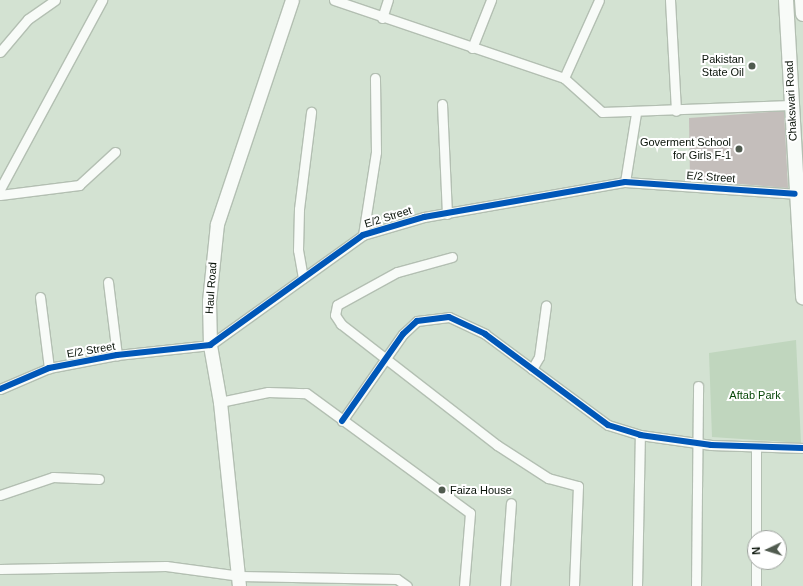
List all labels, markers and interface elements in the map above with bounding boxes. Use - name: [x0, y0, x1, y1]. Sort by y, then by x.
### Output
- place label: Pakistan State Oil: [702, 53, 744, 79]
- street label: Chakswari Road: [782, 60, 800, 142]
- marker: Pakistan State Oil: [747, 61, 757, 71]
- place label: Goverment School for Girls F-1: [640, 136, 731, 162]
- marker: Goverment School for Girls F-1: [734, 144, 744, 154]
- street label: E/2 Street: [686, 169, 736, 185]
- street label: E/2 Street: [363, 204, 413, 230]
- street label: Haul Road: [203, 262, 219, 314]
- street label: E/2 Street: [66, 339, 116, 361]
- park label: Aftab Park: [729, 388, 781, 402]
- place label: Faiza House: [450, 483, 512, 497]
- marker: Faiza House: [437, 485, 447, 495]
- north arrow: [747, 530, 787, 570]
- text: N: [750, 546, 762, 555]

